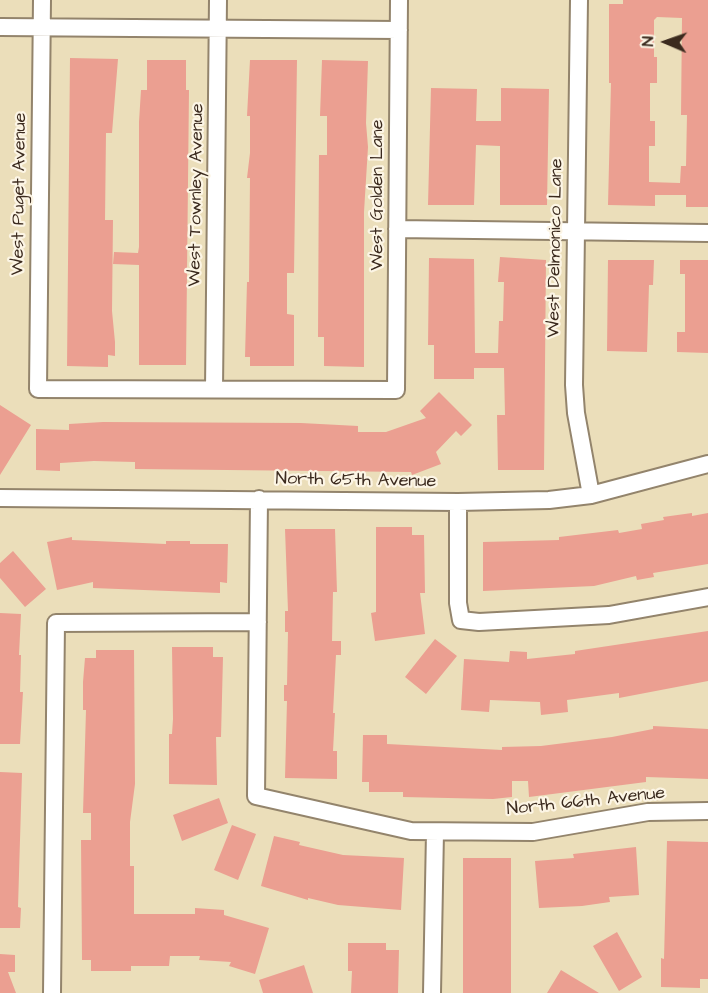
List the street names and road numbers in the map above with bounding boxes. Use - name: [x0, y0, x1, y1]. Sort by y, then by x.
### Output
- street label: West Townley Avenue: [185, 103, 209, 287]
- street label: West Puget Avenue: [8, 112, 32, 276]
- street label: West Golden Lane: [367, 119, 389, 271]
- street label: West Delmonico Lane: [544, 158, 568, 338]
- street label: North 65th Avenue: [276, 469, 436, 493]
- street label: North 66th Avenue: [506, 783, 666, 821]

